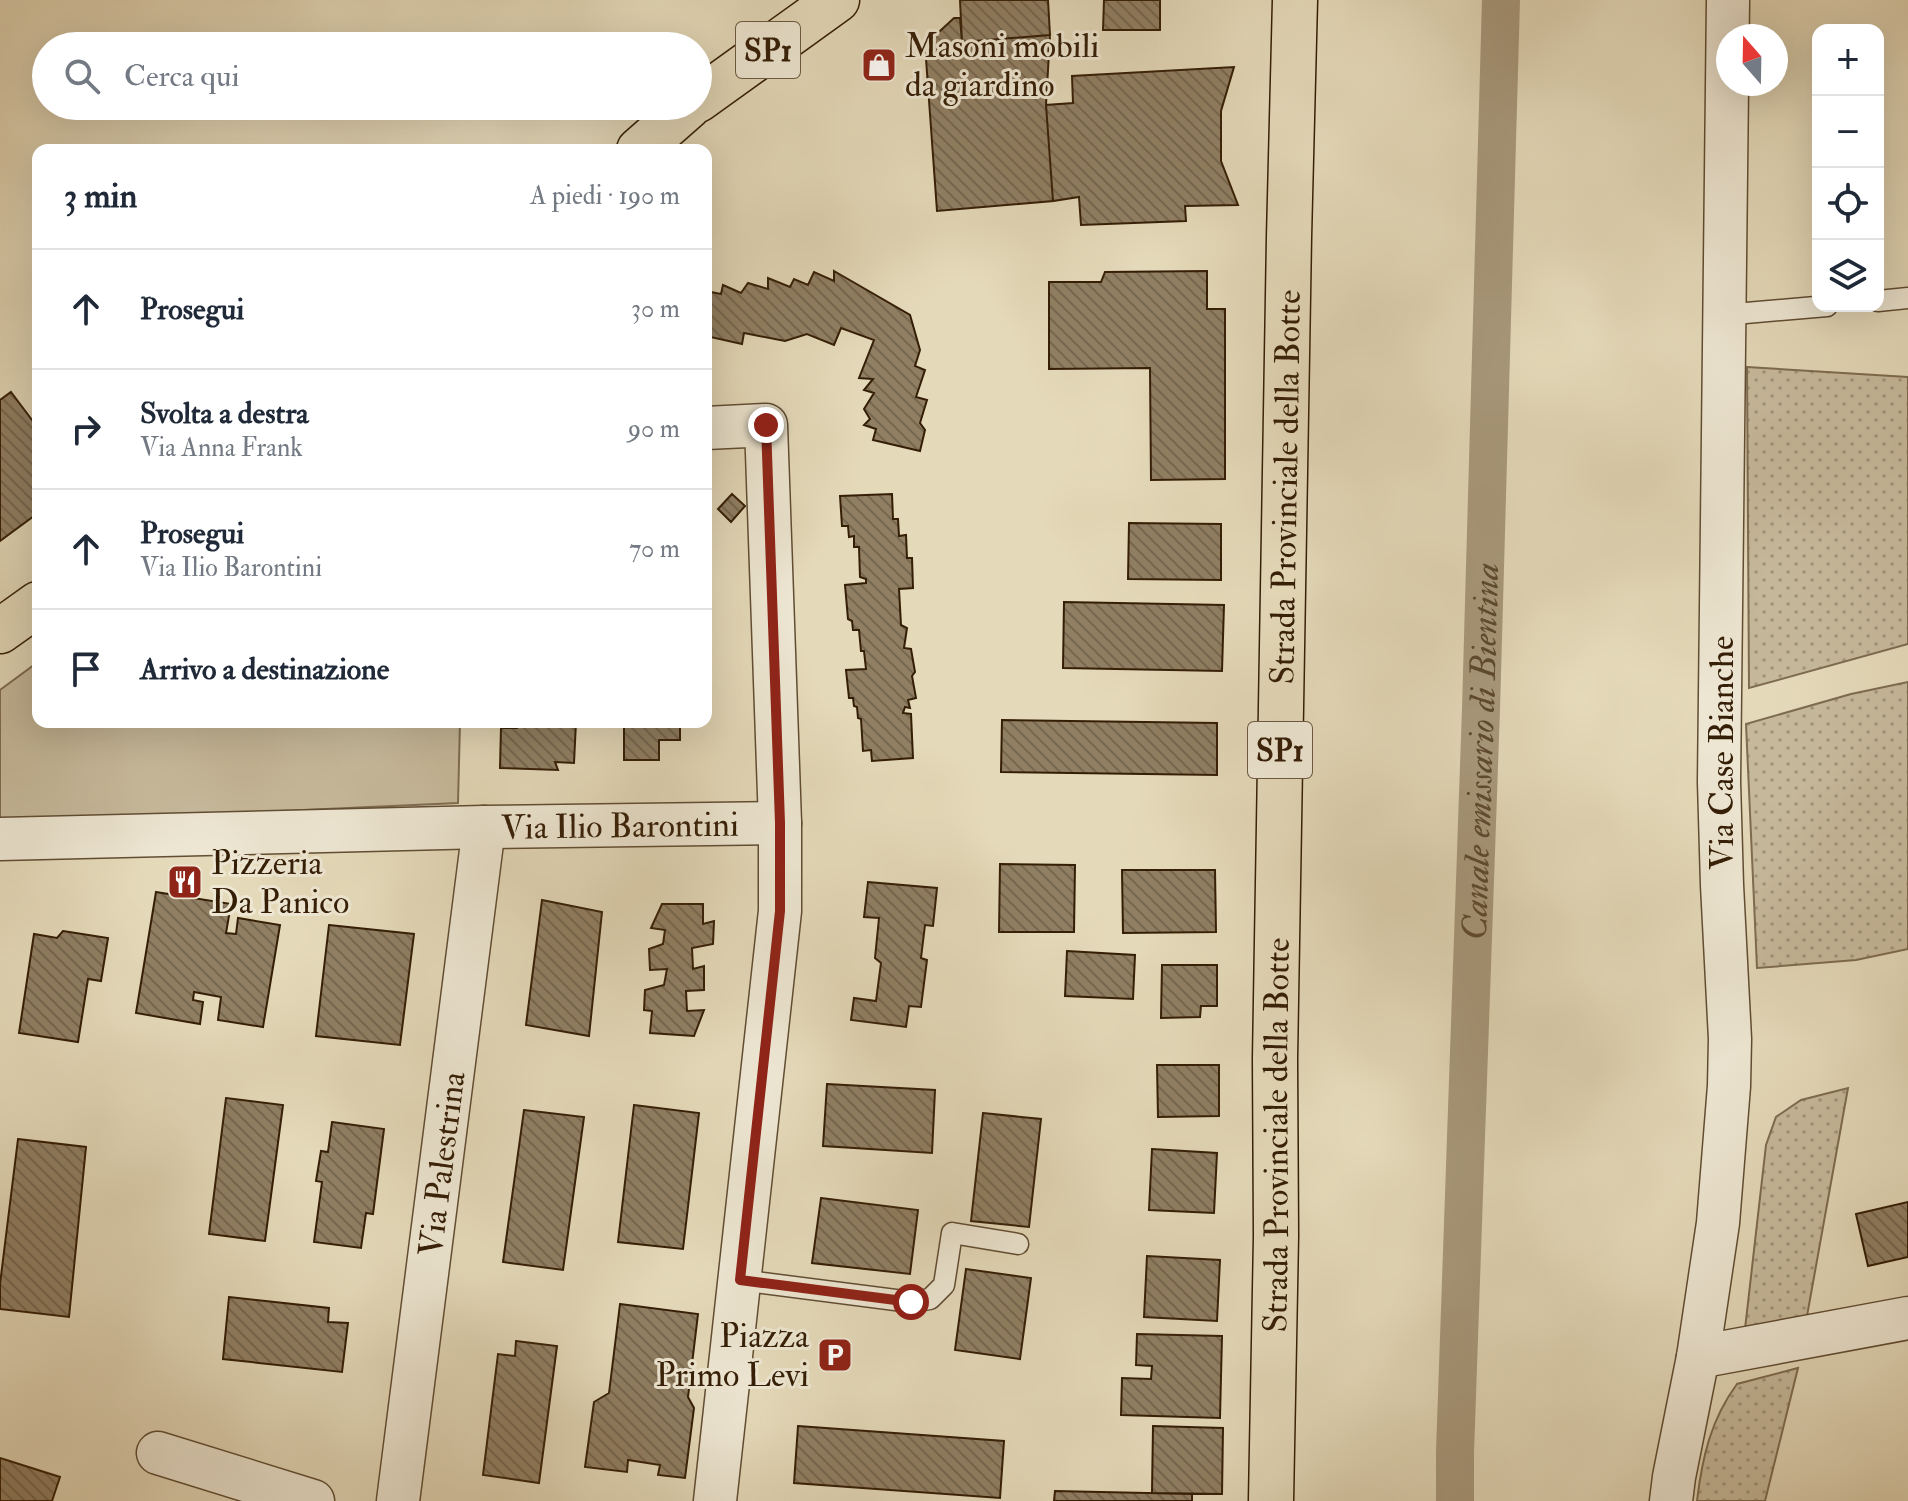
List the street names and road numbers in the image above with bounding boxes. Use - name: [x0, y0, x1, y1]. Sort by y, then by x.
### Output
- road number: SP1: [736, 22, 800, 78]
- street label: Strada Provinciale della Botte: [1261, 289, 1311, 685]
- street label: Via Case Bianche: [1701, 636, 1744, 870]
- road number: SP1: [1248, 722, 1312, 778]
- street label: Via Ilio Barontini: [500, 804, 739, 850]
- street label: Strada Provinciale della Botte: [1254, 937, 1300, 1333]
- street label: Via Palestrina: [409, 1068, 476, 1259]

